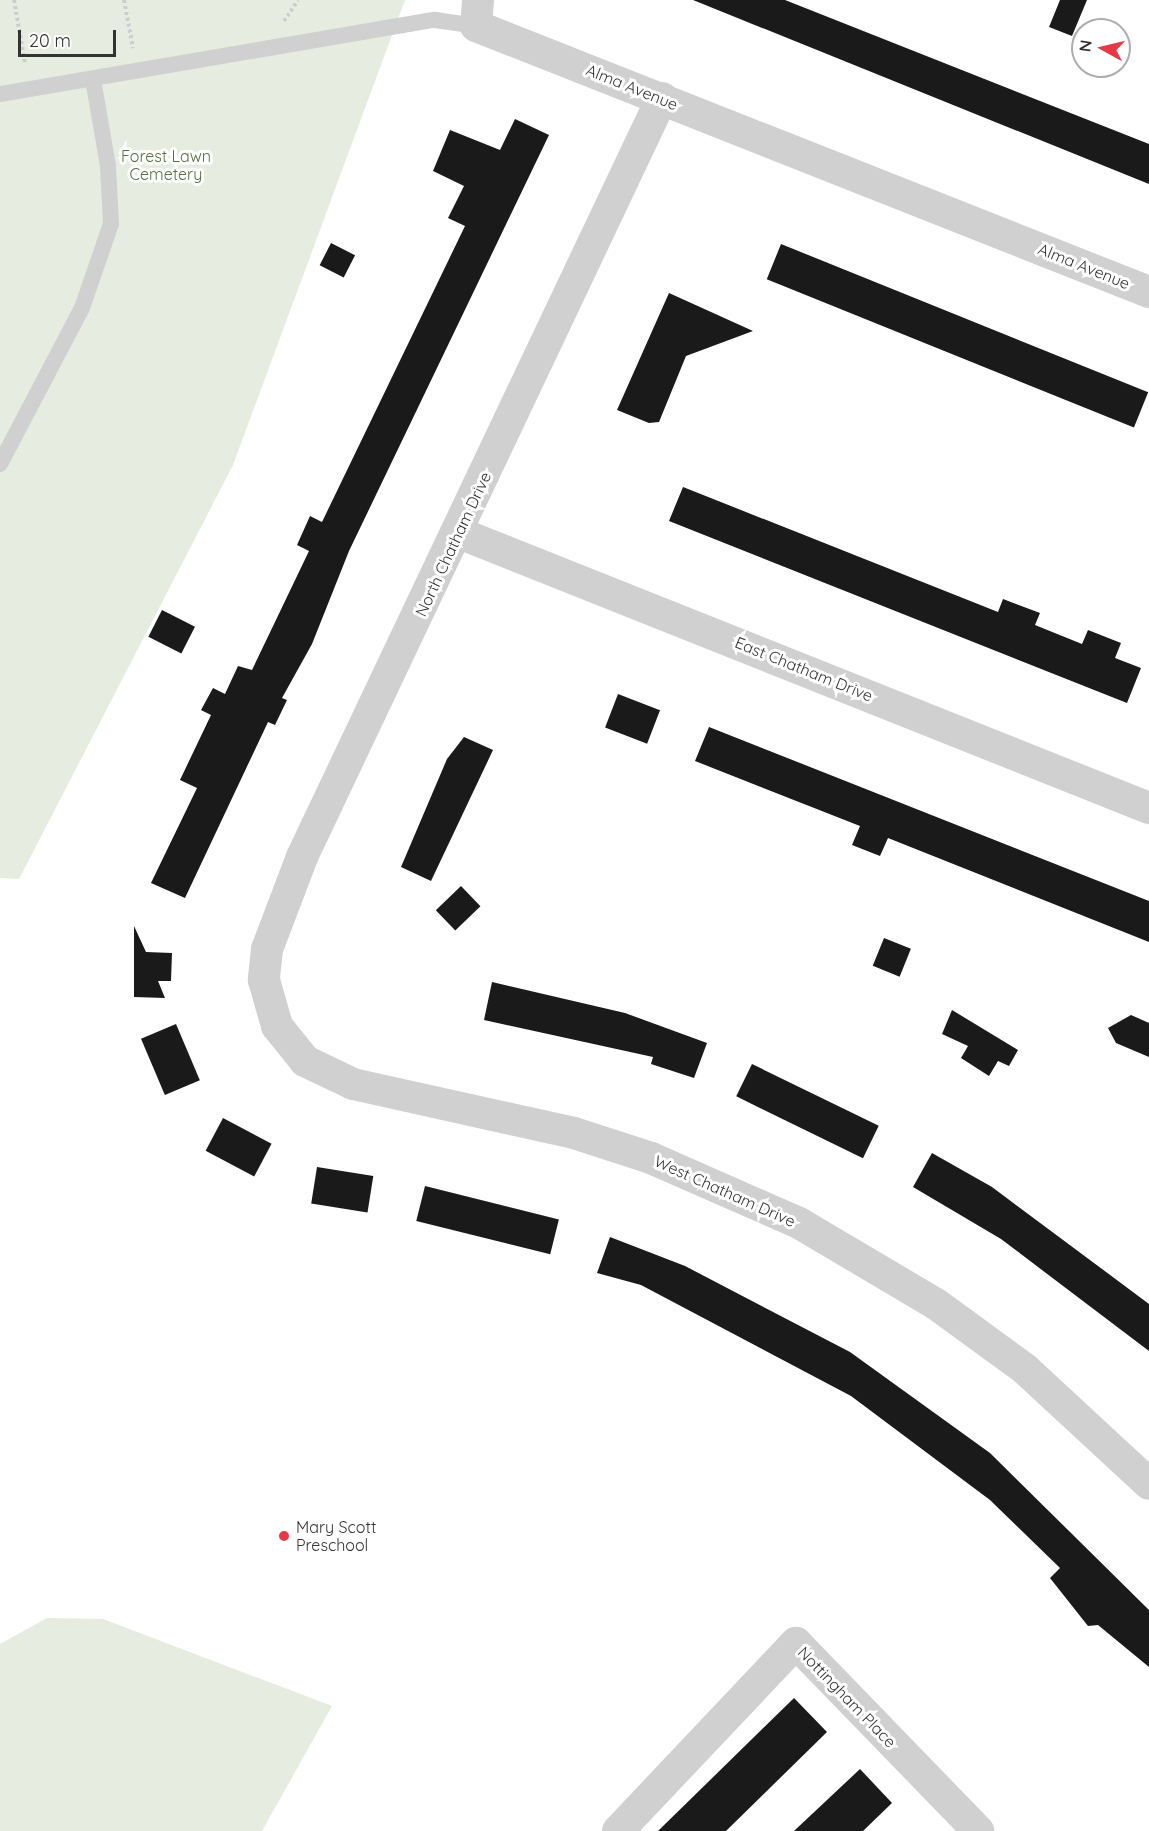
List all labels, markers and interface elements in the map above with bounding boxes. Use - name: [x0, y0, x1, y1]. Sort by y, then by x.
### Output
- scale bar: [21, 18, 118, 56]
- north arrow: [1071, 18, 1131, 78]
- text: 20 m: [29, 29, 71, 52]
- text: N: [1074, 39, 1096, 53]
- street label: Alma Avenue: [583, 60, 681, 114]
- park label: Forest Lawn Cemetery: [121, 146, 211, 184]
- street label: Alma Avenue: [1035, 239, 1133, 293]
- street label: North Chatham Drive: [411, 469, 495, 619]
- street label: East Chatham Drive: [732, 633, 876, 705]
- street label: West Chatham Drive: [651, 1151, 799, 1231]
- place label: Mary Scott Preschool: [296, 1517, 376, 1555]
- marker: Mary Scott Preschool: [277, 1529, 291, 1543]
- street label: Nottingham Place: [794, 1643, 900, 1751]

